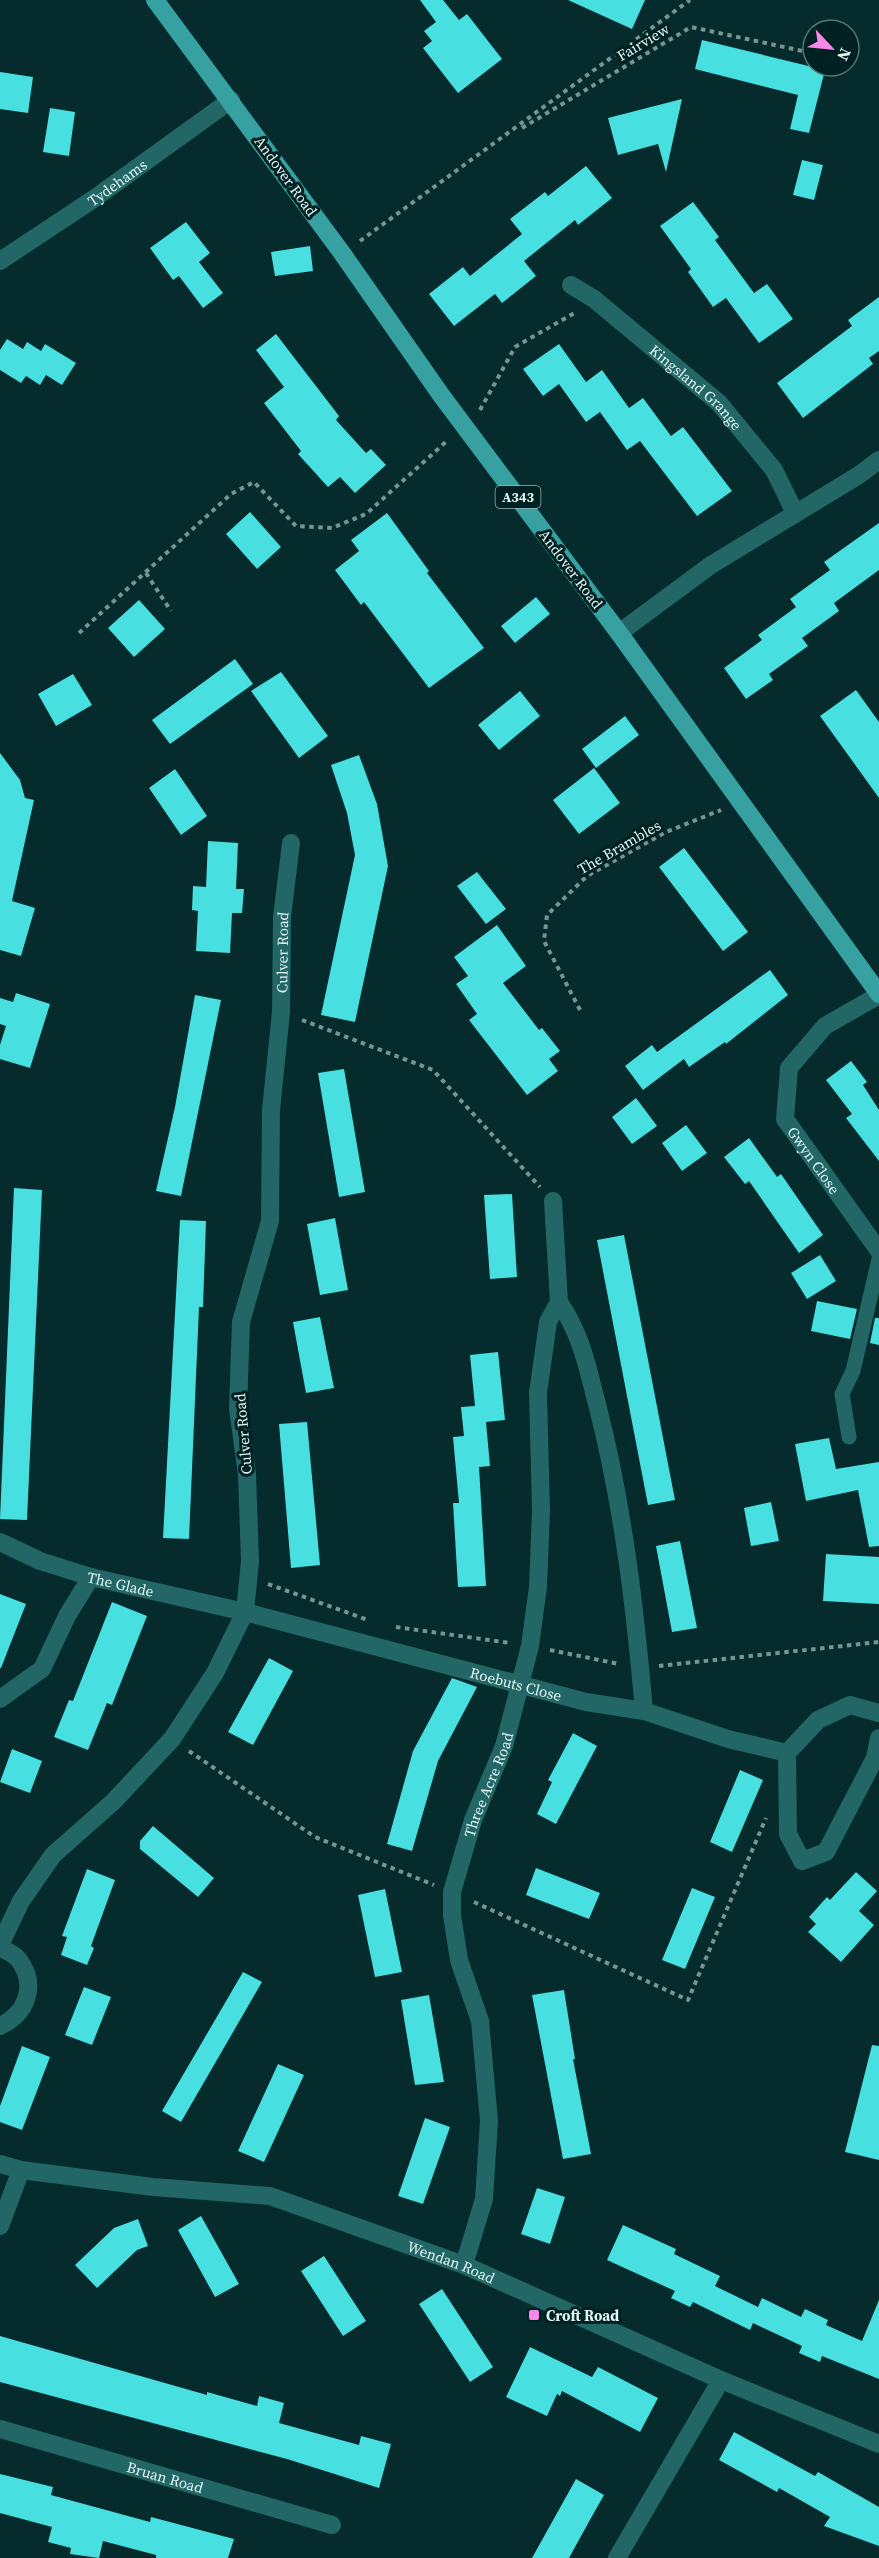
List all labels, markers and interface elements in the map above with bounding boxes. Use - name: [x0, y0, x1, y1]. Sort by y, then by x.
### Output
- street label: Fairview: [613, 18, 674, 66]
- north arrow: [801, 18, 861, 78]
- text: N: [832, 45, 857, 65]
- street label: Andover Road: [250, 132, 323, 221]
- street label: Tydehams: [83, 154, 151, 211]
- street label: Kingsland Grange: [645, 339, 748, 435]
- road number: A343: [496, 486, 540, 508]
- street label: Andover Road: [534, 525, 608, 613]
- street label: The Brambles: [573, 815, 665, 879]
- street label: Culver Road: [271, 910, 293, 993]
- street label: Gwyn Close: [783, 1122, 846, 1198]
- street label: Culver Road: [229, 1392, 257, 1475]
- street label: The Glade: [85, 1566, 156, 1602]
- street label: Roebuts Close: [468, 1661, 564, 1706]
- street label: Three Acre Road: [458, 1729, 518, 1840]
- street label: Wendan Road: [404, 2235, 499, 2288]
- place label: Croft Road: [546, 2305, 619, 2326]
- marker: Croft Road: [527, 2308, 541, 2322]
- street label: Bruan Road: [124, 2456, 206, 2498]

